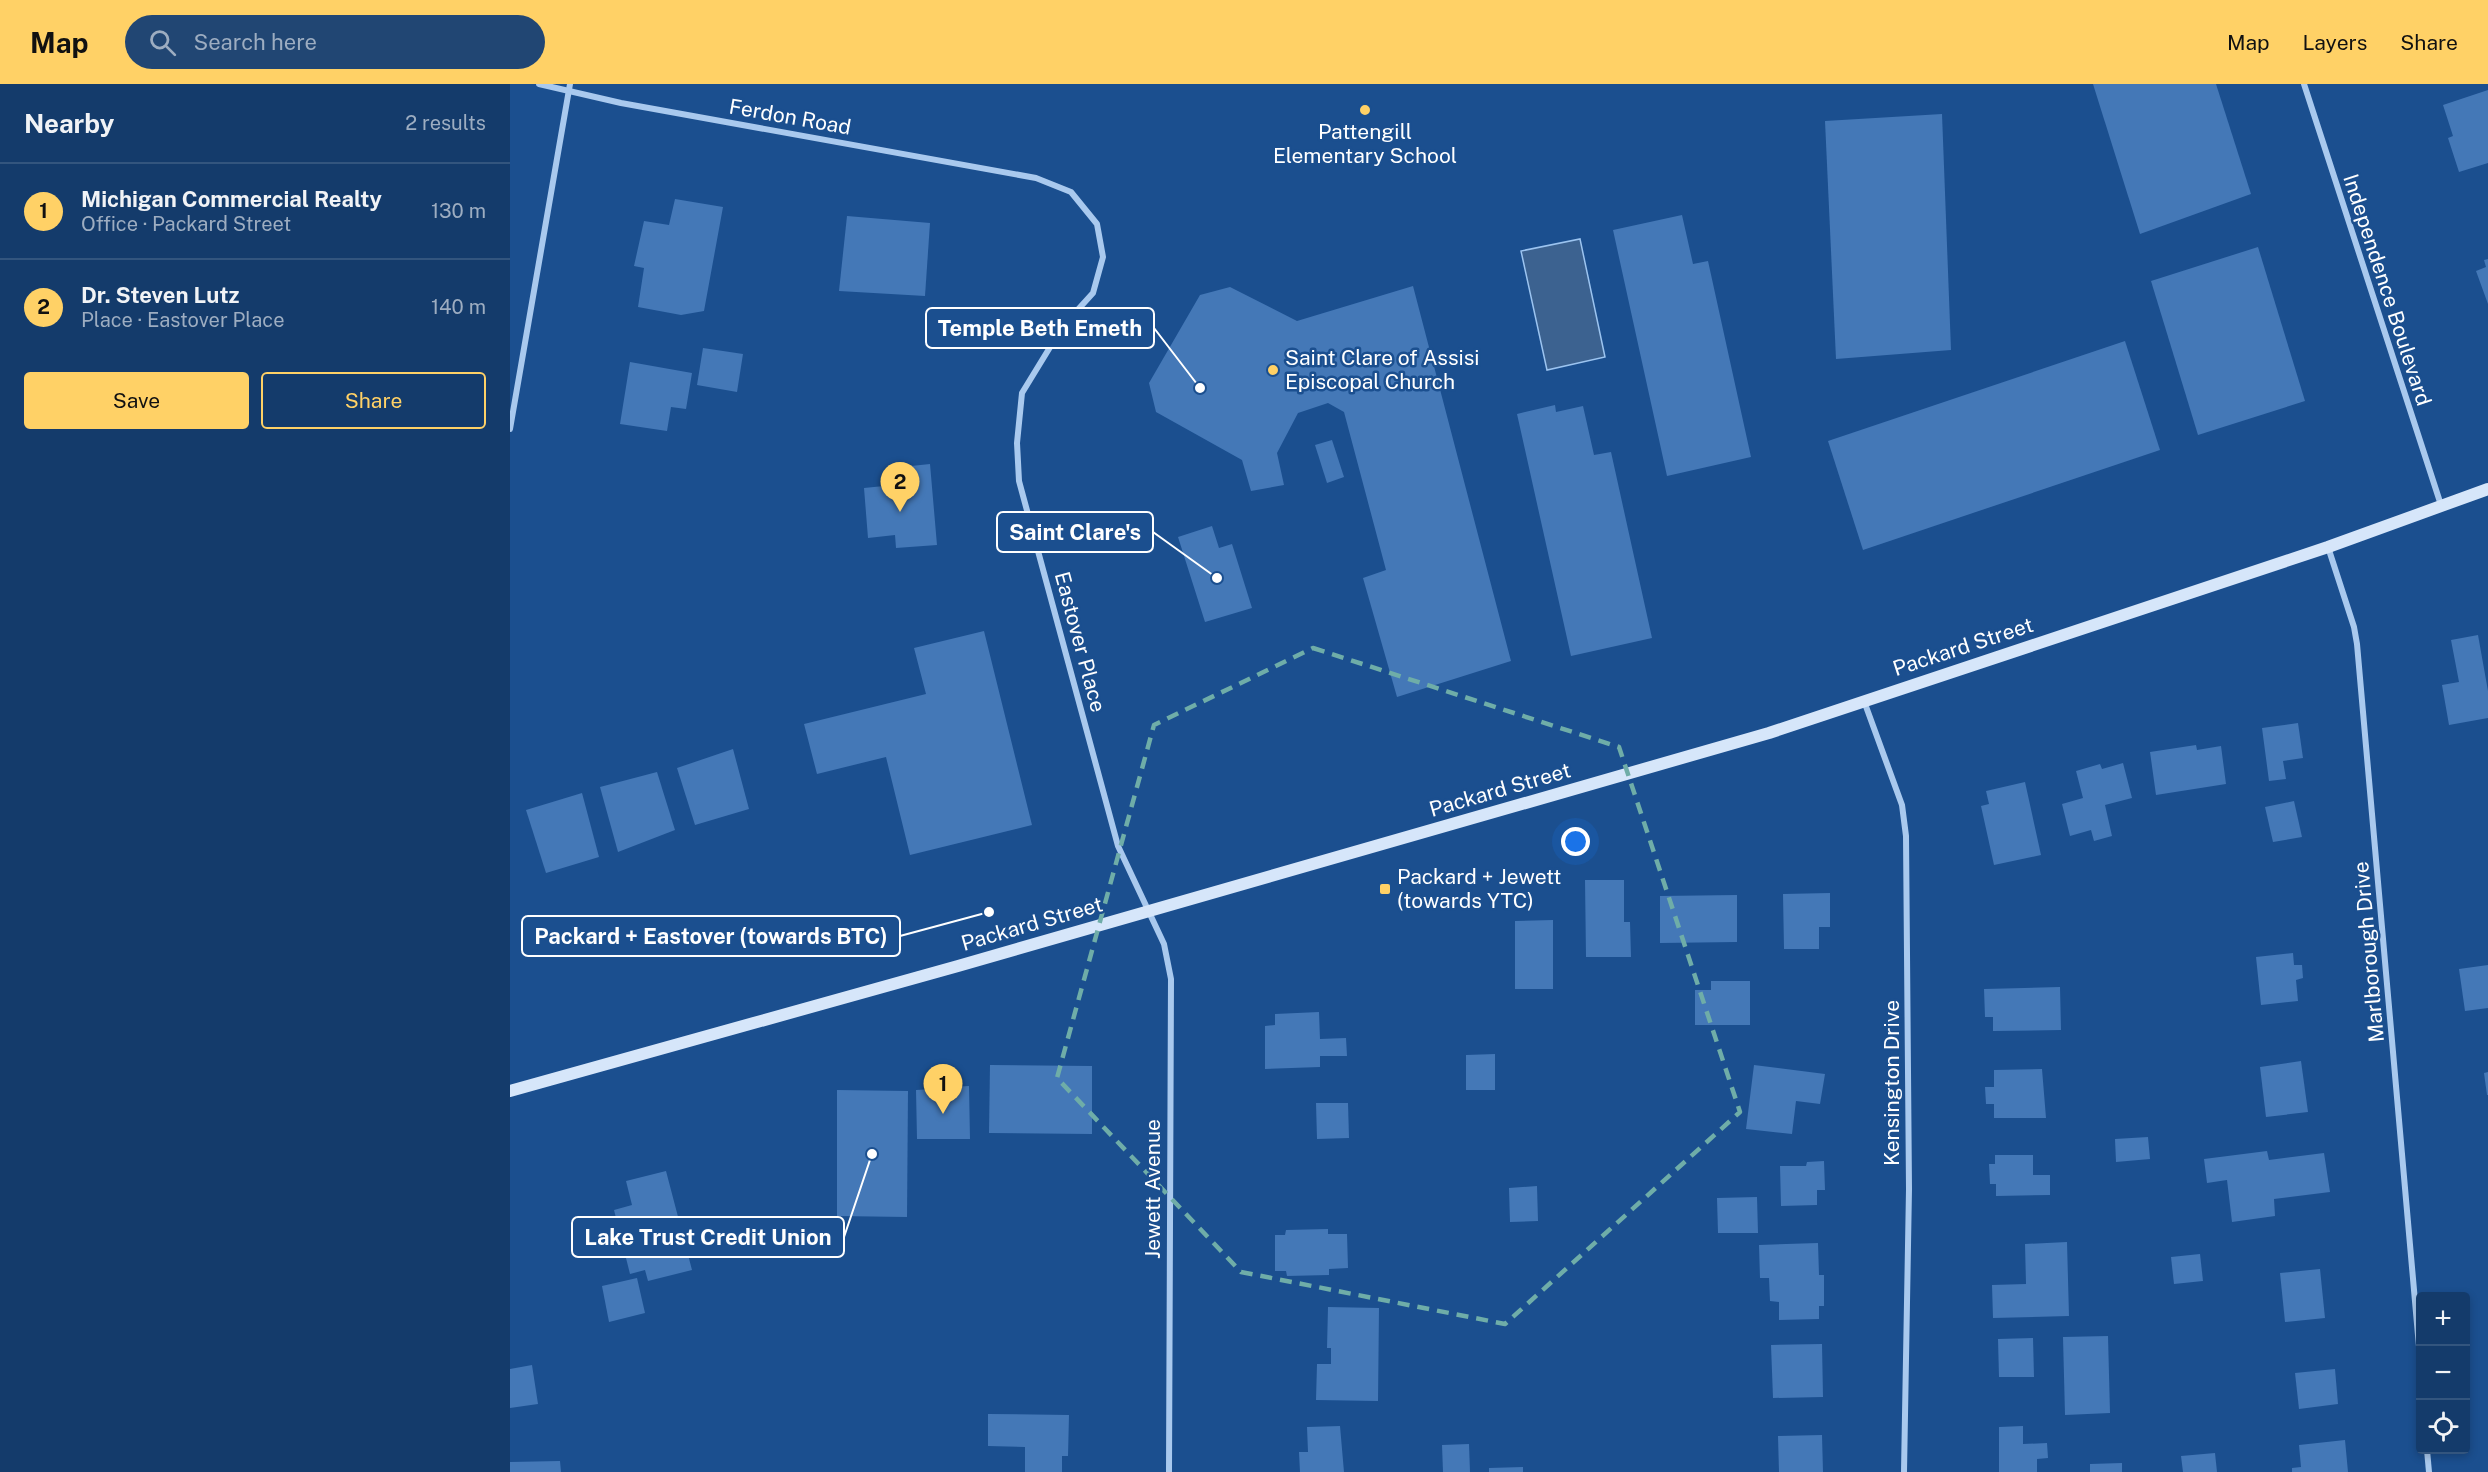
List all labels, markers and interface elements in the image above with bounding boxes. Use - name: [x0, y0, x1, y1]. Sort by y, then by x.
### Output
- search box: [125, 15, 545, 69]
- text: Map: [30, 26, 89, 59]
- icon: search: [146, 26, 179, 59]
- text: Search here: [194, 29, 317, 55]
- text: Map: [2227, 30, 2270, 55]
- text: Layers: [2303, 30, 2367, 55]
- text: Share: [2400, 30, 2458, 55]
- street label: Ferdon Road: [727, 93, 853, 140]
- marker: Pattengill Elementary School: [1358, 103, 1372, 117]
- text: Nearby: [24, 108, 114, 139]
- text: 2 results: [405, 111, 486, 135]
- place label: Pattengill Elementary School: [1273, 119, 1457, 168]
- street label: Independence Boulevard: [2338, 171, 2437, 409]
- text: Michigan Commercial Realty: [81, 186, 382, 212]
- text: 1: [39, 199, 48, 223]
- text: 130 m: [431, 199, 486, 223]
- text: Office · Packard Street: [81, 212, 291, 236]
- text: Dr. Steven Lutz: [81, 282, 239, 308]
- text: 2: [37, 295, 50, 319]
- text: 140 m: [431, 295, 486, 319]
- text: Place · Eastover Place: [81, 308, 284, 332]
- callout: Temple Beth Emeth: [926, 308, 1154, 348]
- text: Temple Beth Emeth: [938, 315, 1142, 341]
- place label: Saint Clare of Assisi Episcopal Church: [1285, 345, 1480, 394]
- marker: Saint Clare of Assisi Episcopal Church: [1266, 363, 1280, 377]
- button: Save: [24, 372, 249, 429]
- button: Share: [261, 372, 486, 429]
- pin: 2: [880, 462, 920, 512]
- callout: Saint Clare's: [997, 512, 1153, 552]
- text: Saint Clare's: [1009, 519, 1141, 545]
- street label: Eastover Place: [1050, 569, 1111, 715]
- street label: Packard Street: [1889, 612, 2036, 681]
- street label: Packard Street: [1426, 757, 1574, 822]
- your location: [1561, 827, 1590, 856]
- street label: Marlborough Drive: [2348, 861, 2389, 1044]
- place label: Packard + Jewett (towards YTC): [1397, 864, 1561, 913]
- marker: Packard + Jewett (towards YTC): [1378, 882, 1392, 896]
- street label: Packard Street: [958, 891, 1106, 956]
- callout: Packard + Eastover (towards BTC): [522, 916, 900, 956]
- text: Packard + Eastover (towards BTC): [534, 923, 888, 949]
- street label: Kensington Drive: [1879, 1000, 1904, 1166]
- pin: 1: [924, 1064, 962, 1114]
- street label: Jewett Avenue: [1140, 1119, 1165, 1259]
- callout: Lake Trust Credit Union: [572, 1217, 844, 1257]
- text: Lake Trust Credit Union: [584, 1224, 832, 1250]
- map controls: [2416, 1292, 2470, 1454]
- button: +: [2416, 1292, 2470, 1346]
- button: −: [2416, 1346, 2470, 1400]
- button: locate: [2416, 1400, 2470, 1454]

